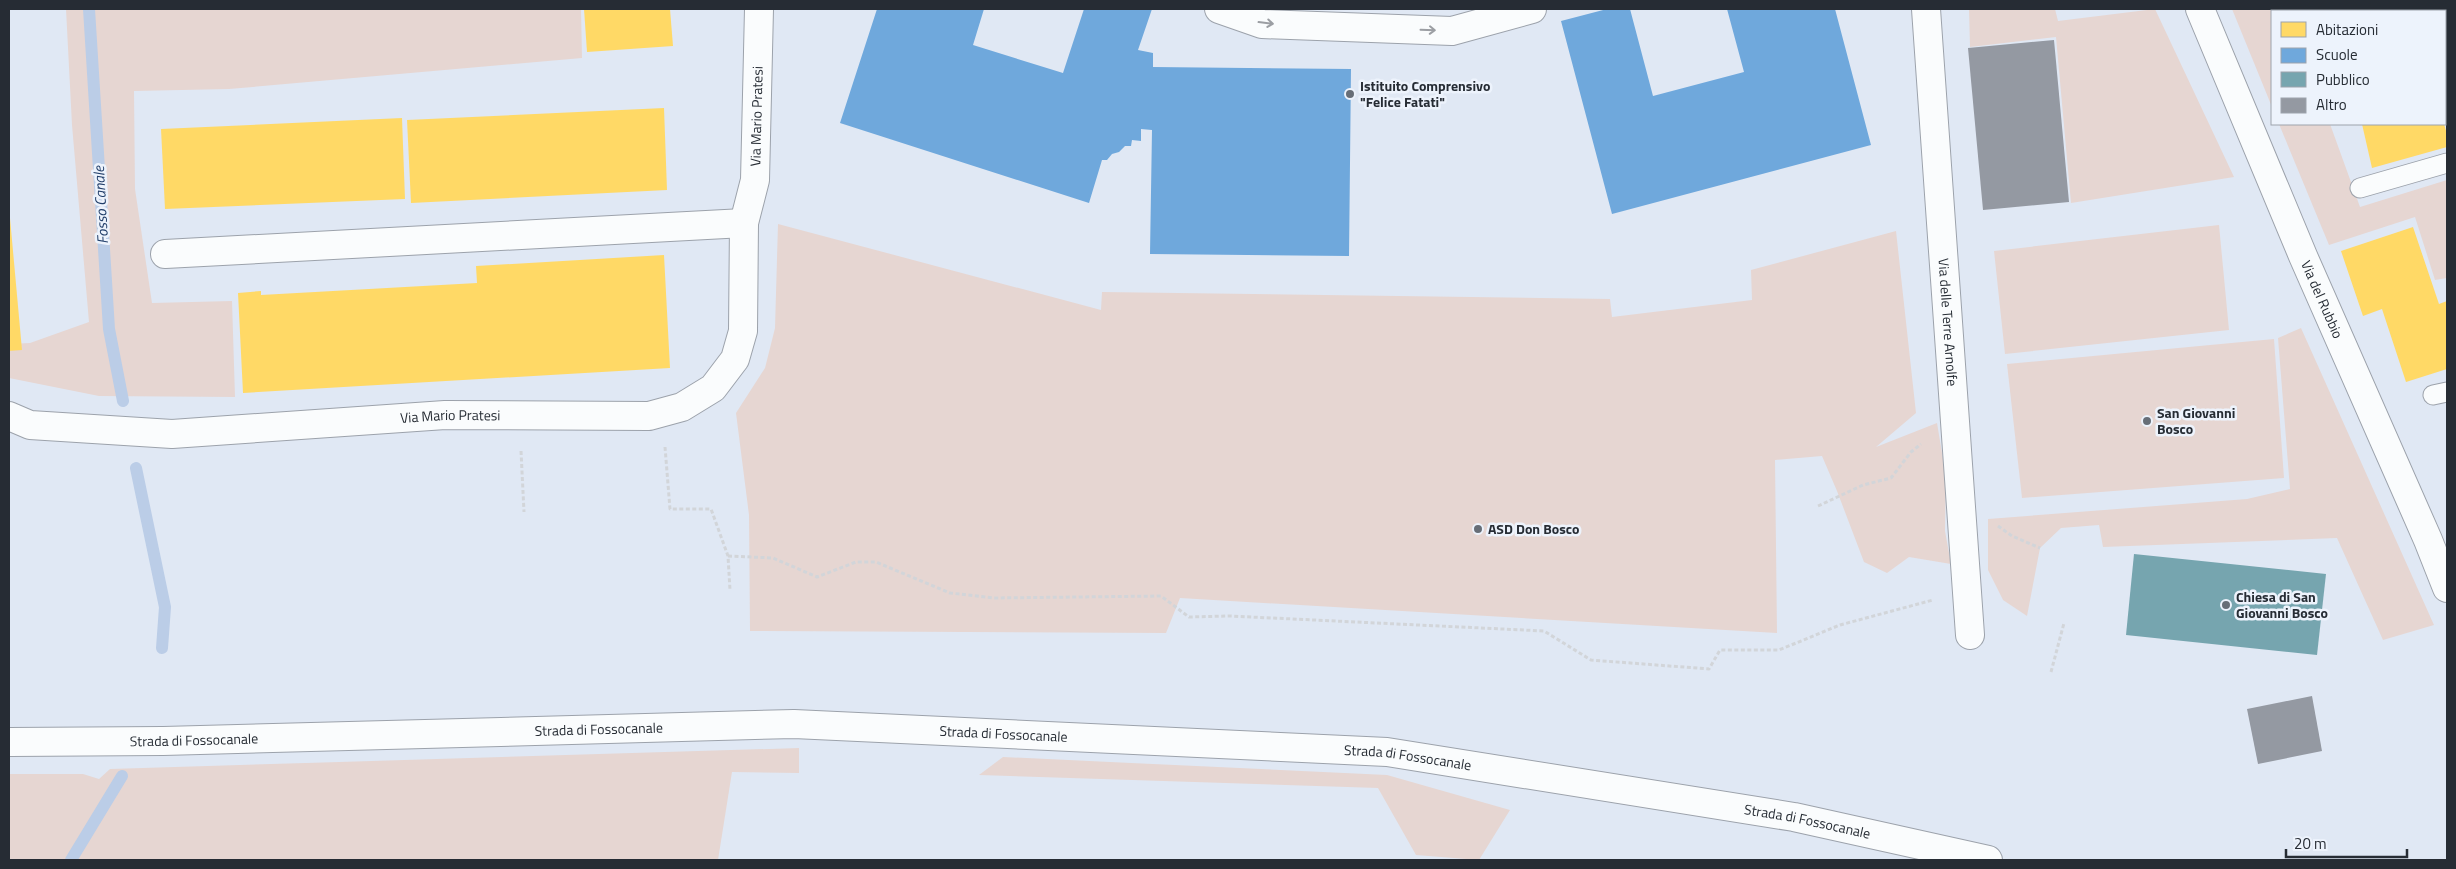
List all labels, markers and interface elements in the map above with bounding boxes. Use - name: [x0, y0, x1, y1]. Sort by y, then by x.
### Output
- legend: [2271, 10, 2446, 125]
- one-way arrow: [1257, 18, 1273, 28]
- text: Abitazioni: [2316, 18, 2378, 41]
- one-way arrow: [1420, 26, 1436, 35]
- text: Scuole: [2316, 43, 2358, 66]
- street label: Via Mario Pratesi: [744, 66, 768, 167]
- text: Pubblico: [2316, 68, 2370, 91]
- place label: Istituito Comprensivo "Felice Fatati": [1360, 75, 1490, 112]
- marker: Istituito Comprensivo "Felice Fatati": [1344, 88, 1356, 100]
- text: Altro: [2316, 93, 2347, 116]
- water label: Fosso Canale: [87, 164, 114, 245]
- street label: Via delle Terre Arnolfe: [1934, 257, 1963, 387]
- street label: Via del Rubbio: [2296, 257, 2349, 342]
- place label: San Giovanni Bosco: [2157, 402, 2235, 439]
- street label: Via Mario Pratesi: [399, 404, 500, 428]
- marker: San Giovanni Bosco: [2141, 415, 2153, 427]
- place label: ASD Don Bosco: [1488, 518, 1579, 539]
- marker: ASD Don Bosco: [1472, 523, 1484, 535]
- place label: Chiesa di San Giovanni Bosco: [2236, 586, 2328, 623]
- marker: Chiesa di San Giovanni Bosco: [2220, 599, 2232, 611]
- street label: Strada di Fossocanale: [534, 717, 663, 741]
- street label: Strada di Fossocanale: [939, 720, 1068, 747]
- street label: Strada di Fossocanale: [130, 727, 258, 751]
- street label: Strada di Fossocanale: [1344, 739, 1473, 775]
- street label: Strada di Fossocanale: [1743, 798, 1873, 844]
- scale bar: [2286, 826, 2407, 858]
- text: 20 m: [2294, 832, 2327, 855]

